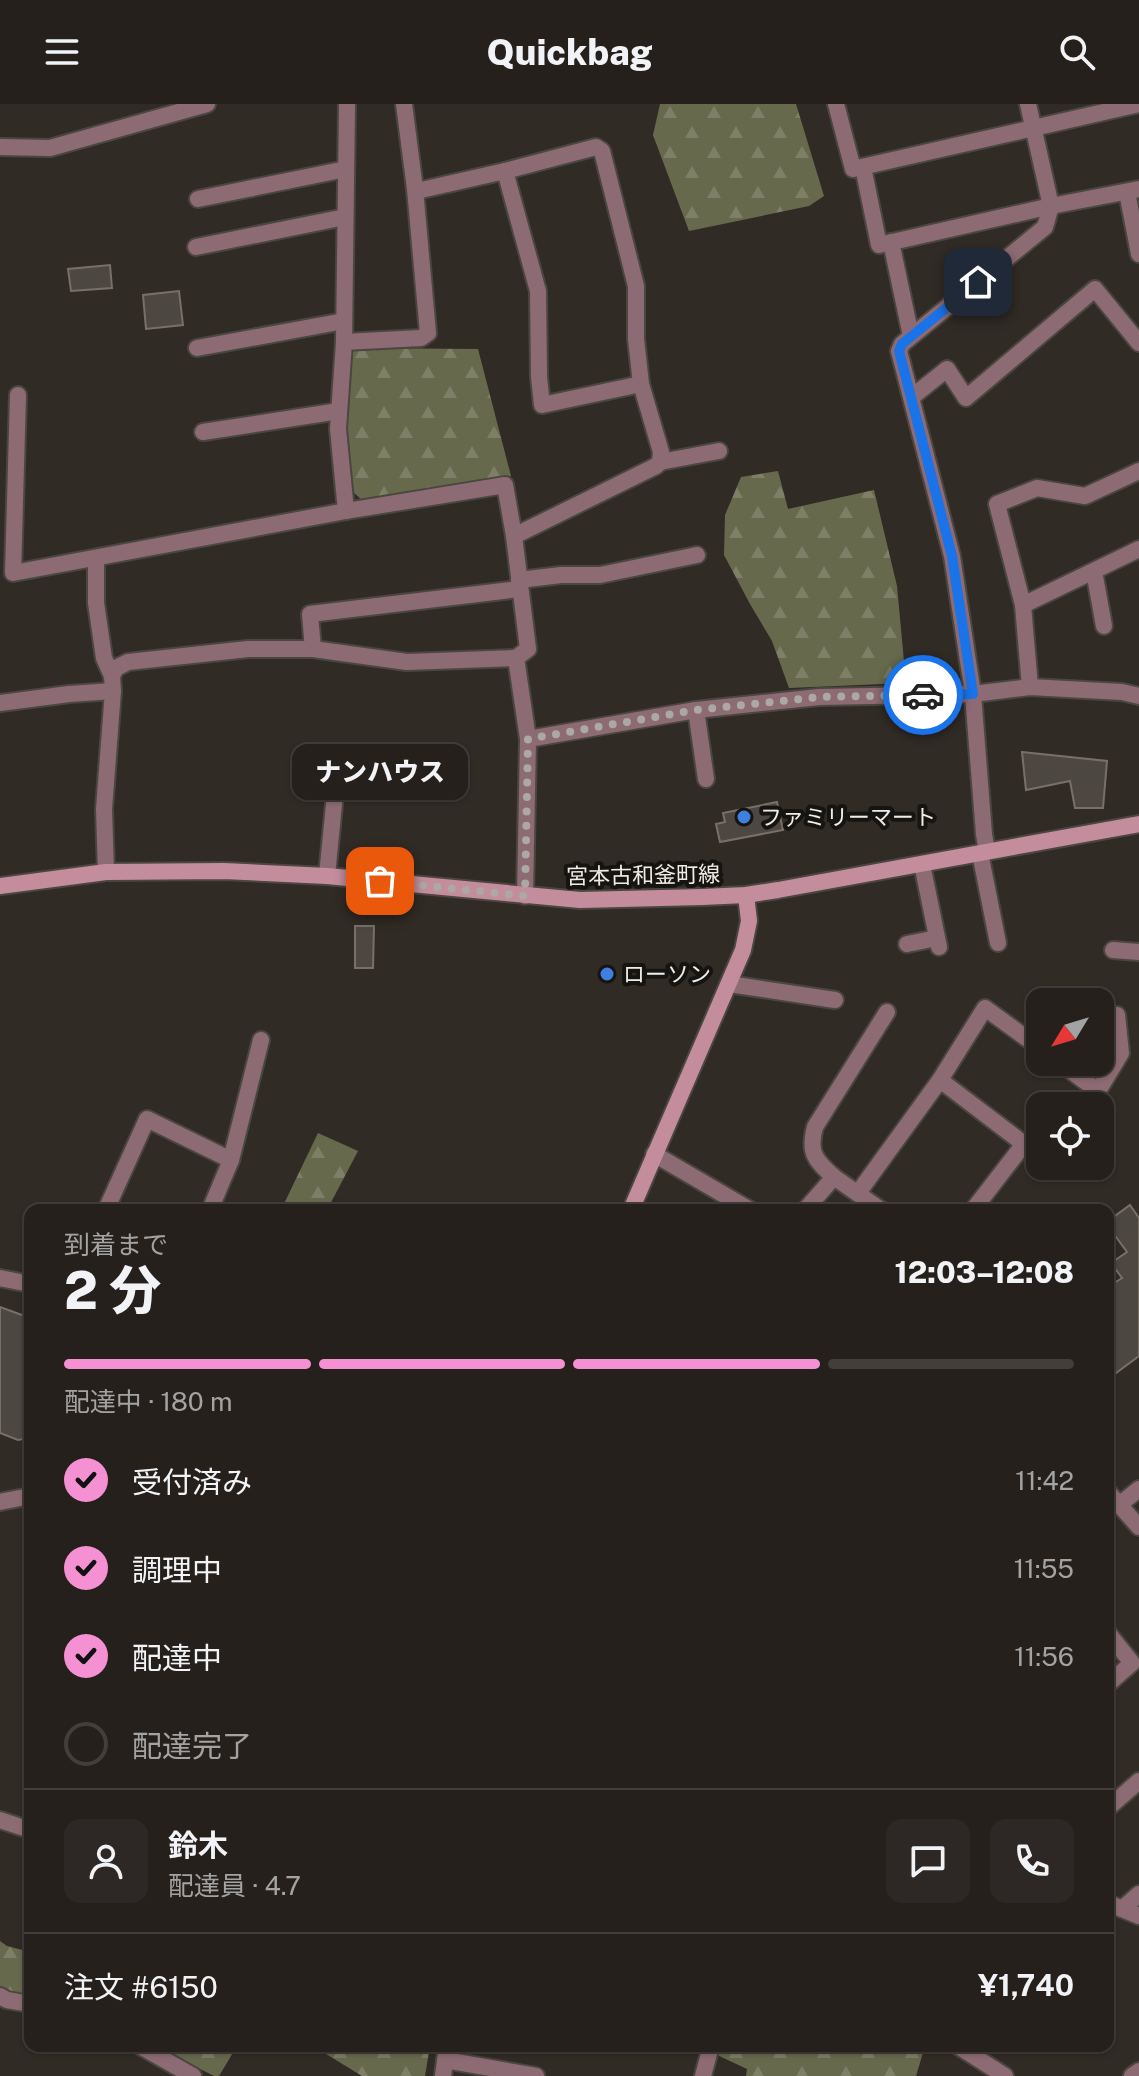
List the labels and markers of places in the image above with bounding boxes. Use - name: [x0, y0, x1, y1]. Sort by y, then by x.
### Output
- pin: [944, 248, 1012, 316]
- callout: ナンハウス: [292, 745, 468, 801]
- place label: ファミリーマート: [760, 804, 936, 830]
- marker: ファミリーマート: [735, 808, 753, 826]
- pin: [346, 847, 414, 915]
- place label: ローソン: [623, 961, 711, 987]
- marker: ローソン: [598, 965, 616, 983]

